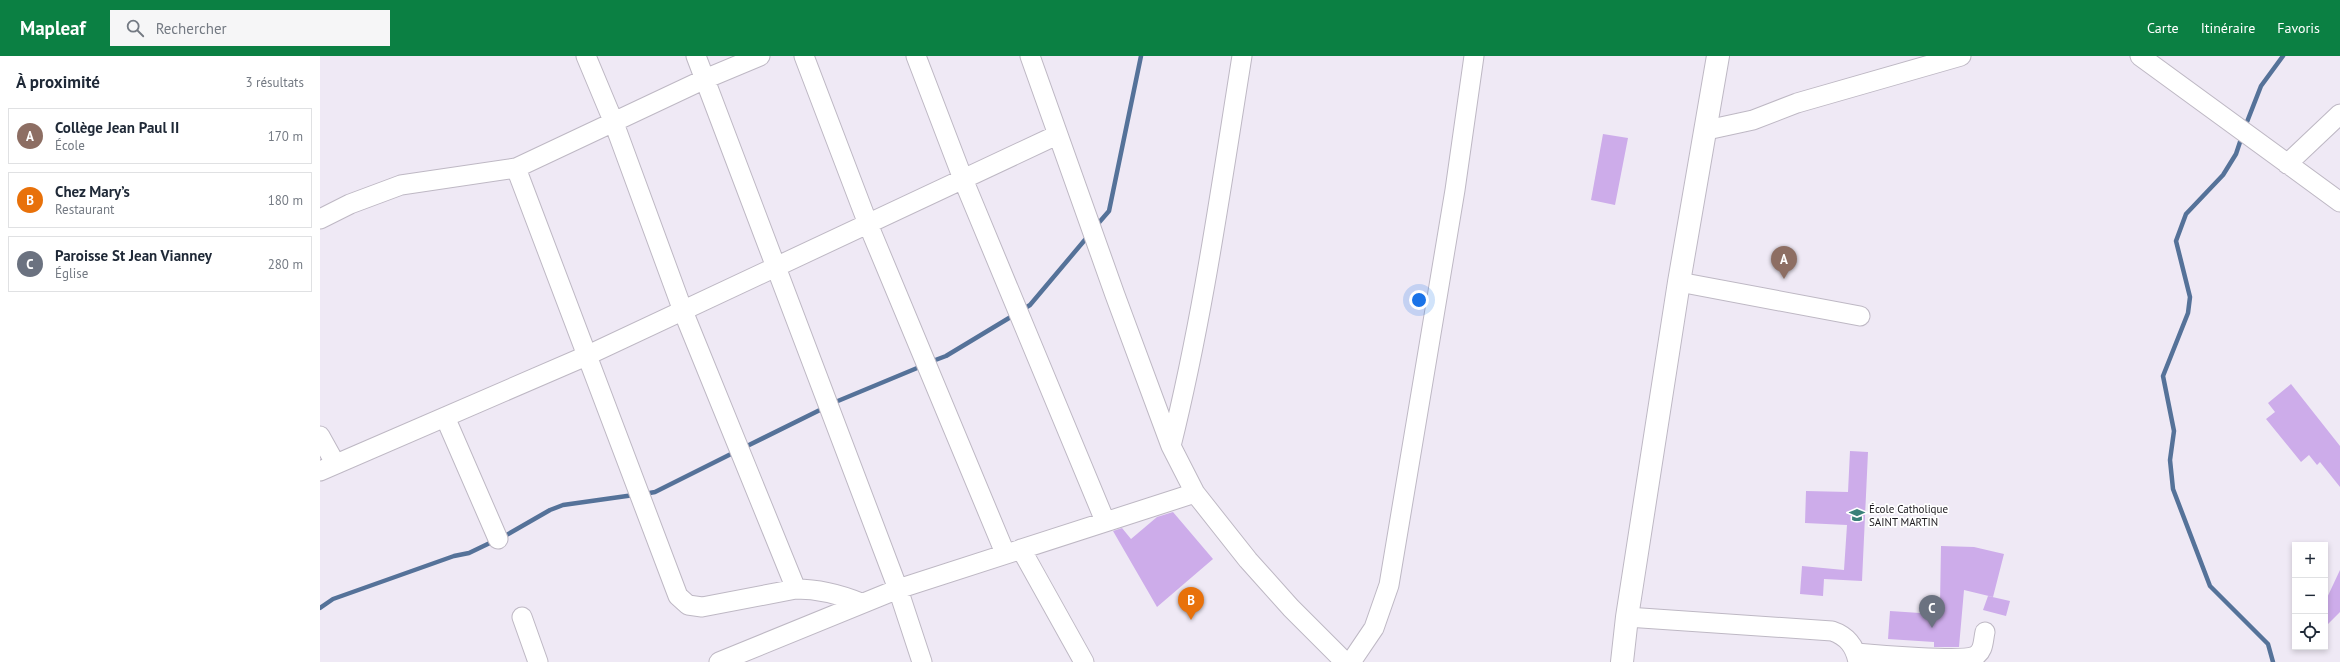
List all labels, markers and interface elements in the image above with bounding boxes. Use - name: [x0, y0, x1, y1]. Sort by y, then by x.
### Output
- search box: [110, 10, 390, 46]
- text: Mapleaf: [20, 16, 86, 40]
- icon: search: [124, 17, 146, 39]
- text: Rechercher: [156, 19, 227, 38]
- text: Carte: [2147, 19, 2179, 37]
- text: Itinéraire: [2201, 19, 2255, 37]
- text: Favoris: [2277, 19, 2320, 37]
- text: À proximité: [16, 71, 100, 93]
- text: 3 résultats: [245, 74, 304, 91]
- text: Collège Jean Paul II: [55, 118, 179, 137]
- text: A: [26, 128, 34, 145]
- text: 170 m: [268, 128, 303, 145]
- text: École: [55, 137, 85, 154]
- text: Chez Mary’s: [55, 182, 130, 201]
- text: B: [26, 192, 34, 209]
- text: 180 m: [268, 192, 303, 209]
- text: Restaurant: [55, 201, 114, 218]
- text: Paroisse St Jean Vianney: [55, 246, 212, 265]
- pin: A: [1771, 246, 1797, 279]
- text: C: [26, 256, 34, 273]
- text: 280 m: [268, 256, 303, 273]
- text: Église: [55, 265, 88, 282]
- your location: [1409, 290, 1429, 310]
- place label: École Catholique SAINT MARTIN: [1869, 502, 1948, 529]
- school or university icon: École Catholique SAINT MARTIN: [1848, 506, 1866, 524]
- map controls: [2292, 542, 2328, 650]
- button: +: [2292, 542, 2328, 578]
- button: −: [2292, 578, 2328, 614]
- pin: B: [1178, 587, 1204, 620]
- pin: C: [1919, 595, 1945, 628]
- button: locate: [2292, 614, 2328, 650]

